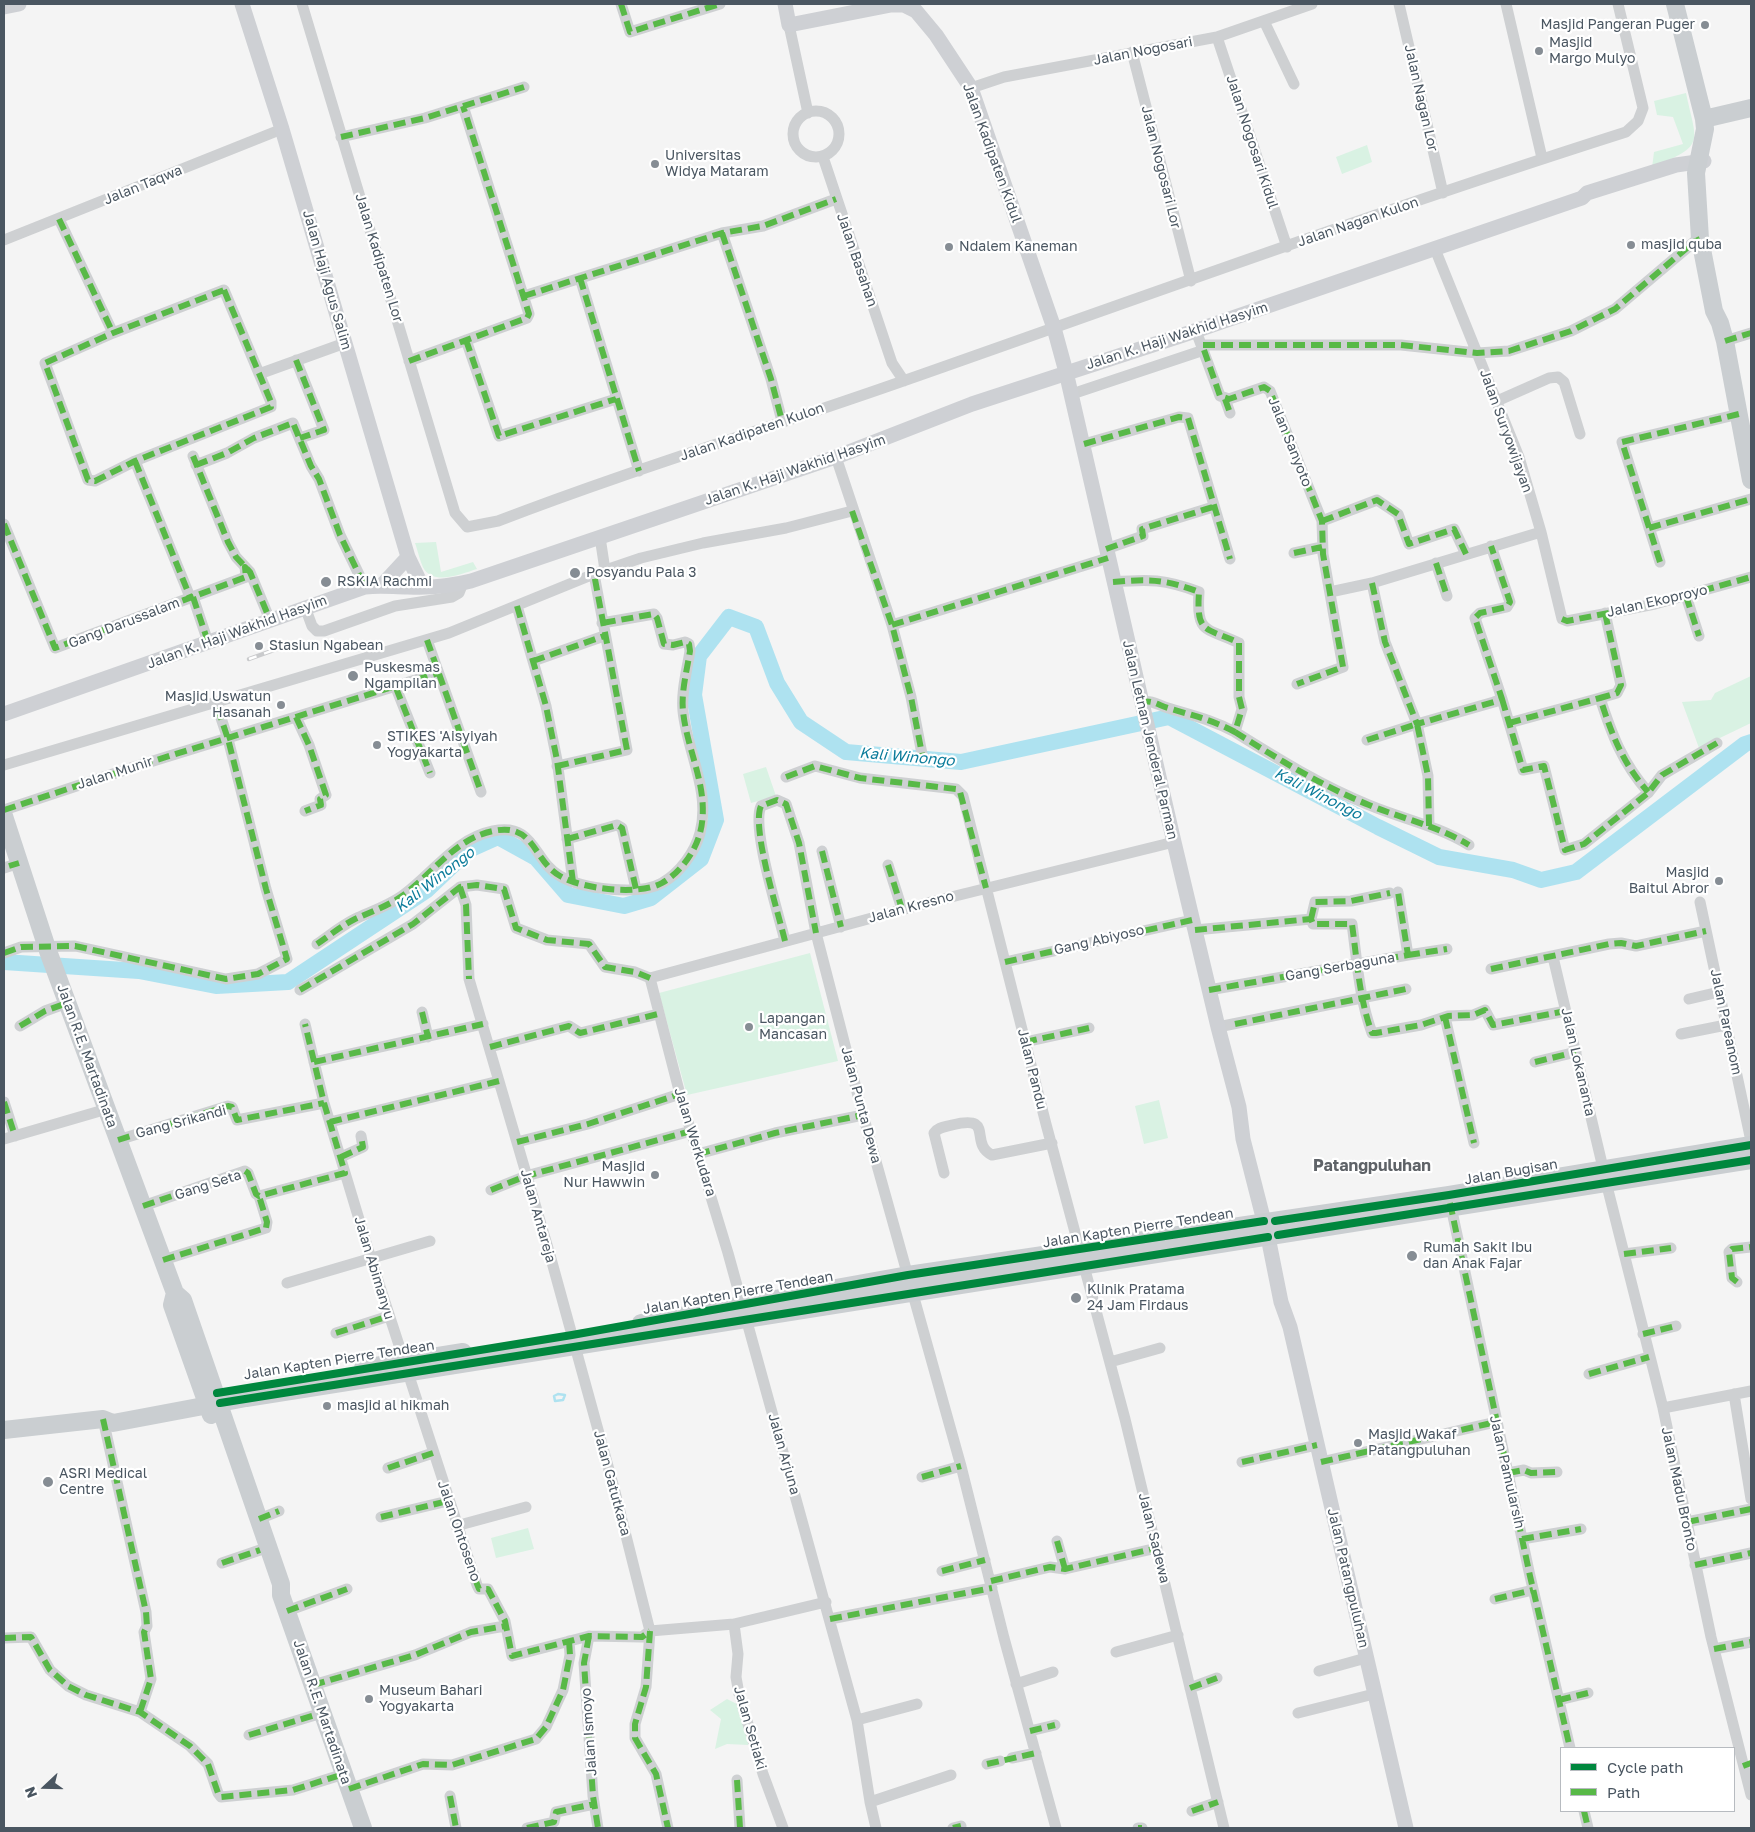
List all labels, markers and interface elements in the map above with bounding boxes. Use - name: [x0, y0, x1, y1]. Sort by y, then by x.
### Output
- place label: Masjid Pangeran Puger: [1541, 17, 1695, 33]
- marker: Masjid Pangeran Puger: [1699, 19, 1711, 31]
- street label: Jalan Nogosari: [1092, 33, 1194, 69]
- place label: Masjid Margo Mulyo: [1549, 35, 1635, 68]
- street label: Jalan Nagan Lor: [1401, 43, 1441, 153]
- marker: Masjid Margo Mulyo: [1533, 45, 1545, 57]
- street label: Jalan Nogosari Kidul: [1222, 73, 1282, 211]
- street label: Jalan Kadipaten Kidul: [959, 81, 1025, 225]
- street label: Jalan Nogosari Lor: [1138, 104, 1184, 230]
- place label: Universitas Widya Mataram: [665, 148, 769, 180]
- marker: Universitas Widya Mataram: [649, 158, 661, 170]
- street label: Jalan Taqwa: [101, 162, 185, 208]
- street label: Jalan Kadipaten Lor: [351, 192, 407, 324]
- street label: Jalan Nagan Kulon: [1295, 193, 1421, 251]
- street label: Jalan Haji Agus Salim: [299, 208, 355, 352]
- street label: Jalan Basahan: [833, 211, 881, 309]
- place label: masjid quba: [1641, 237, 1722, 253]
- place label: Ndalem Kaneman: [959, 239, 1078, 255]
- marker: masjid quba: [1625, 239, 1637, 251]
- marker: Ndalem Kaneman: [943, 241, 955, 253]
- street label: Jalan K. Haji Wakhid Hasyim: [1084, 299, 1270, 373]
- street label: Jalan Suryowijayan: [1476, 367, 1536, 495]
- street label: Jalan Sanyoto: [1264, 395, 1316, 489]
- street label: Jalan Kadipaten Kulon: [678, 399, 826, 465]
- street label: Jalan K. Haji Wakhid Hasyim: [702, 431, 888, 509]
- place label: Posyandu Pala 3: [586, 565, 696, 581]
- marker: Posyandu Pala 3: [568, 566, 582, 580]
- place label: RSKIA Rachmi: [337, 574, 432, 590]
- marker: RSKIA Rachmi: [319, 575, 333, 589]
- street label: Jalan Ekoproyo: [1605, 581, 1709, 621]
- street label: Jalan K. Haji Wakhid Hasyim: [145, 592, 329, 672]
- street label: Gang Darussalam: [66, 594, 182, 652]
- place label: Stasiun Ngabean: [269, 638, 383, 654]
- street label: Jalan Letnan Jenderal Parman: [1119, 639, 1181, 841]
- marker: Stasiun Ngabean: [253, 640, 265, 652]
- place label: Puskesmas Ngampilan: [364, 660, 440, 692]
- marker: Puskesmas Ngampilan: [346, 669, 360, 683]
- place label: Masjid Uswatun Hasanah: [165, 689, 271, 722]
- marker: Masjid Uswatun Hasanah: [275, 699, 287, 711]
- place label: STIKES 'Aisyiyah Yogyakarta: [387, 729, 498, 762]
- marker: STIKES 'Aisyiyah Yogyakarta: [371, 739, 383, 751]
- water label: Kali Winongo: [859, 744, 955, 770]
- street label: Jalan Munir: [75, 753, 155, 793]
- water label: Kali Winongo: [1271, 764, 1365, 824]
- water label: Kali Winongo: [392, 844, 478, 916]
- place label: Masjid Baitul Abror: [1629, 865, 1709, 898]
- marker: Masjid Baitul Abror: [1713, 875, 1725, 887]
- street label: Jalan Kresno: [866, 888, 956, 926]
- street label: Gang Abiyoso: [1052, 921, 1146, 959]
- street label: Gang Serbaguna: [1284, 949, 1396, 985]
- street label: Jalan Pareanom: [1707, 967, 1745, 1077]
- street label: Jalan R.E. Martadinata: [53, 982, 121, 1130]
- street label: Jalan Lokananta: [1557, 1006, 1599, 1118]
- place label: Lapangan Mancasan: [759, 1011, 827, 1044]
- marker: Lapangan Mancasan: [743, 1021, 755, 1033]
- street label: Jalan Pandu: [1014, 1027, 1050, 1111]
- street label: Jalan Punta Dewa: [837, 1045, 885, 1165]
- street label: Jalan Werkudara: [670, 1086, 720, 1198]
- street label: Gang Srikandi: [134, 1102, 228, 1142]
- district label: Patangpuluhan: [1313, 1156, 1431, 1176]
- street label: Jalan Bugisan: [1463, 1156, 1559, 1188]
- place label: Masjid Nur Hawwin: [563, 1159, 645, 1192]
- street label: Gang Seta: [173, 1166, 243, 1204]
- street label: Jalan Antareja: [517, 1167, 559, 1265]
- marker: Masjid Nur Hawwin: [649, 1169, 661, 1181]
- street label: Jalan Kapten Pierre Tendean: [1041, 1205, 1235, 1251]
- street label: Jalan Abimanyu: [350, 1214, 398, 1322]
- place label: Rumah Sakit Ibu dan Anak Fajar: [1423, 1240, 1532, 1272]
- marker: Rumah Sakit Ibu dan Anak Fajar: [1405, 1249, 1419, 1263]
- street label: Jalan Kapten Pierre Tendean: [642, 1268, 834, 1318]
- place label: Klinik Pratama 24 Jam Firdaus: [1087, 1282, 1189, 1314]
- marker: Klinik Pratama 24 Jam Firdaus: [1069, 1291, 1083, 1305]
- street label: Jalan Kapten Pierre Tendean: [242, 1337, 436, 1383]
- place label: masjid al hikmah: [337, 1398, 449, 1414]
- marker: masjid al hikmah: [321, 1400, 333, 1412]
- street label: Jalan Arjuna: [764, 1411, 804, 1497]
- street label: Jalan Pamularsih: [1486, 1414, 1528, 1530]
- street label: Jalan Madu Bronto: [1658, 1425, 1700, 1553]
- place label: Masjid Wakaf Patangpuluhan: [1368, 1427, 1471, 1460]
- street label: Jalan Gatutkaca: [590, 1428, 634, 1538]
- marker: Masjid Wakaf Patangpuluhan: [1352, 1437, 1364, 1449]
- place label: ASRI Medical Centre: [59, 1466, 147, 1498]
- marker: ASRI Medical Centre: [41, 1475, 55, 1489]
- street label: Jalan Ontoseno: [434, 1478, 484, 1584]
- street label: Jalan Sadewa: [1135, 1491, 1173, 1585]
- street label: Jalan Patangpuluhan: [1324, 1507, 1372, 1649]
- street label: Jalan R.E. Martadinata: [289, 1638, 355, 1786]
- place label: Museum Bahari Yogyakarta: [379, 1683, 482, 1715]
- street label: Jalan Setiaki: [730, 1684, 770, 1772]
- street label: Jalan Ismoyo: [578, 1687, 600, 1777]
- marker: Museum Bahari Yogyakarta: [363, 1693, 375, 1705]
- legend: [1560, 1747, 1735, 1812]
- text: Cycle path: [1607, 1758, 1683, 1776]
- north arrow: [20, 1762, 70, 1812]
- text: Path: [1607, 1783, 1640, 1801]
- text: N: [21, 1785, 40, 1801]

